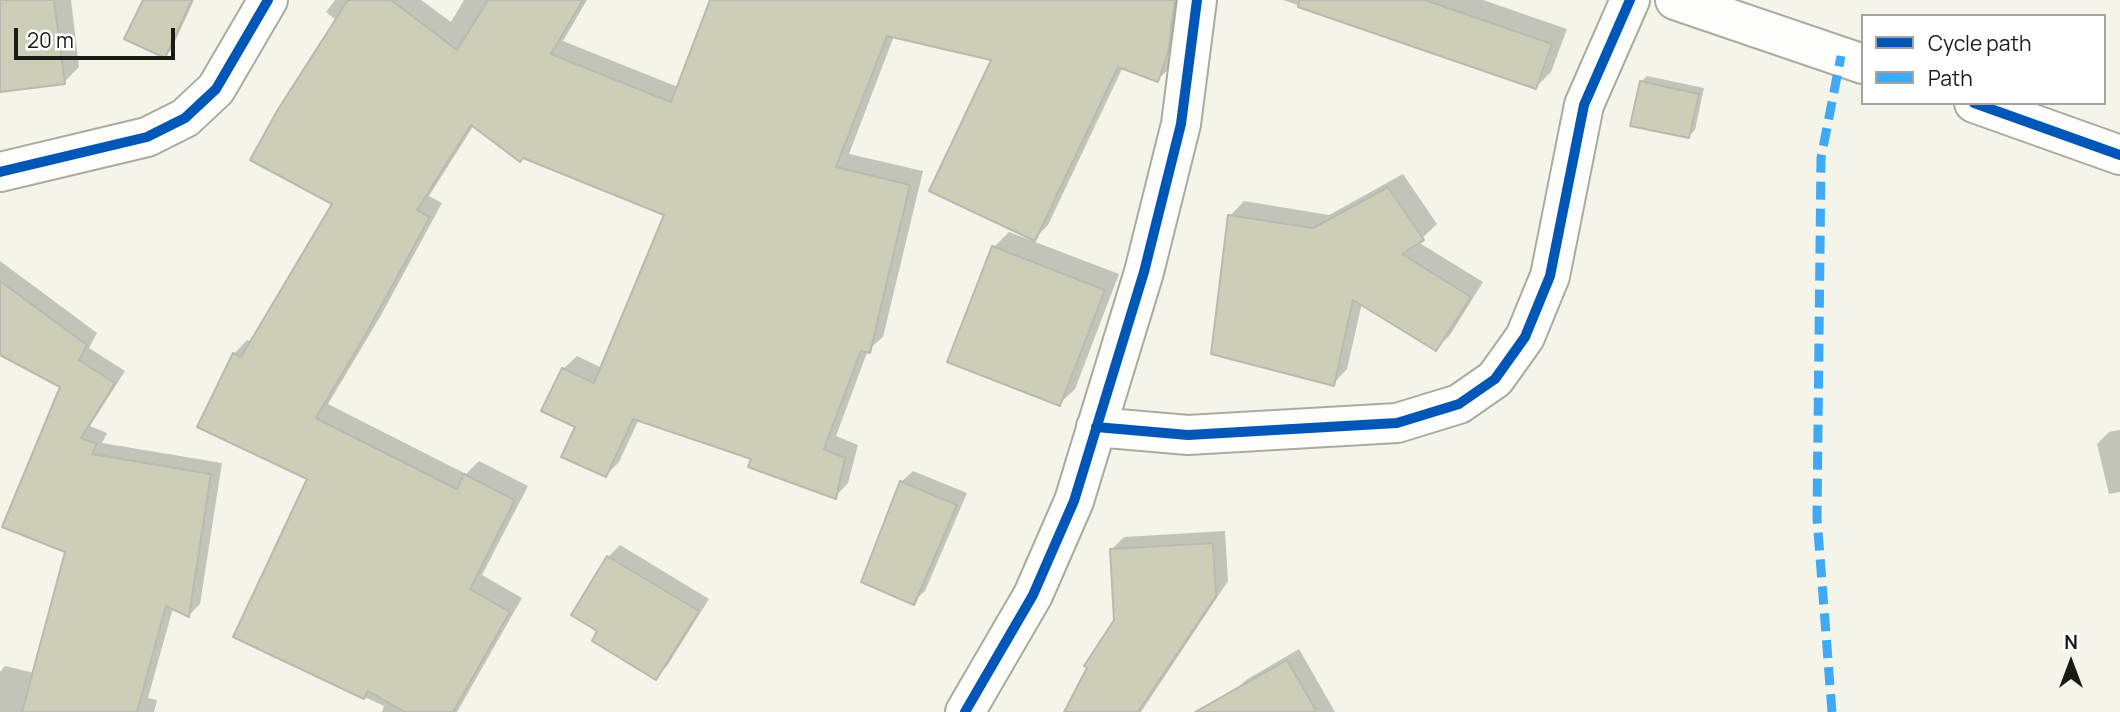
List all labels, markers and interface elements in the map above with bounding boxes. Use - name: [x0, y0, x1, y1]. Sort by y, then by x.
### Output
- scale bar: [18, 14, 178, 58]
- legend: [1861, 14, 2106, 105]
- text: 20 m: [27, 26, 74, 54]
- text: Cycle path: [1928, 29, 2031, 57]
- text: Path: [1928, 64, 1973, 92]
- north arrow: [2036, 628, 2106, 698]
- text: N: [2064, 629, 2078, 655]

